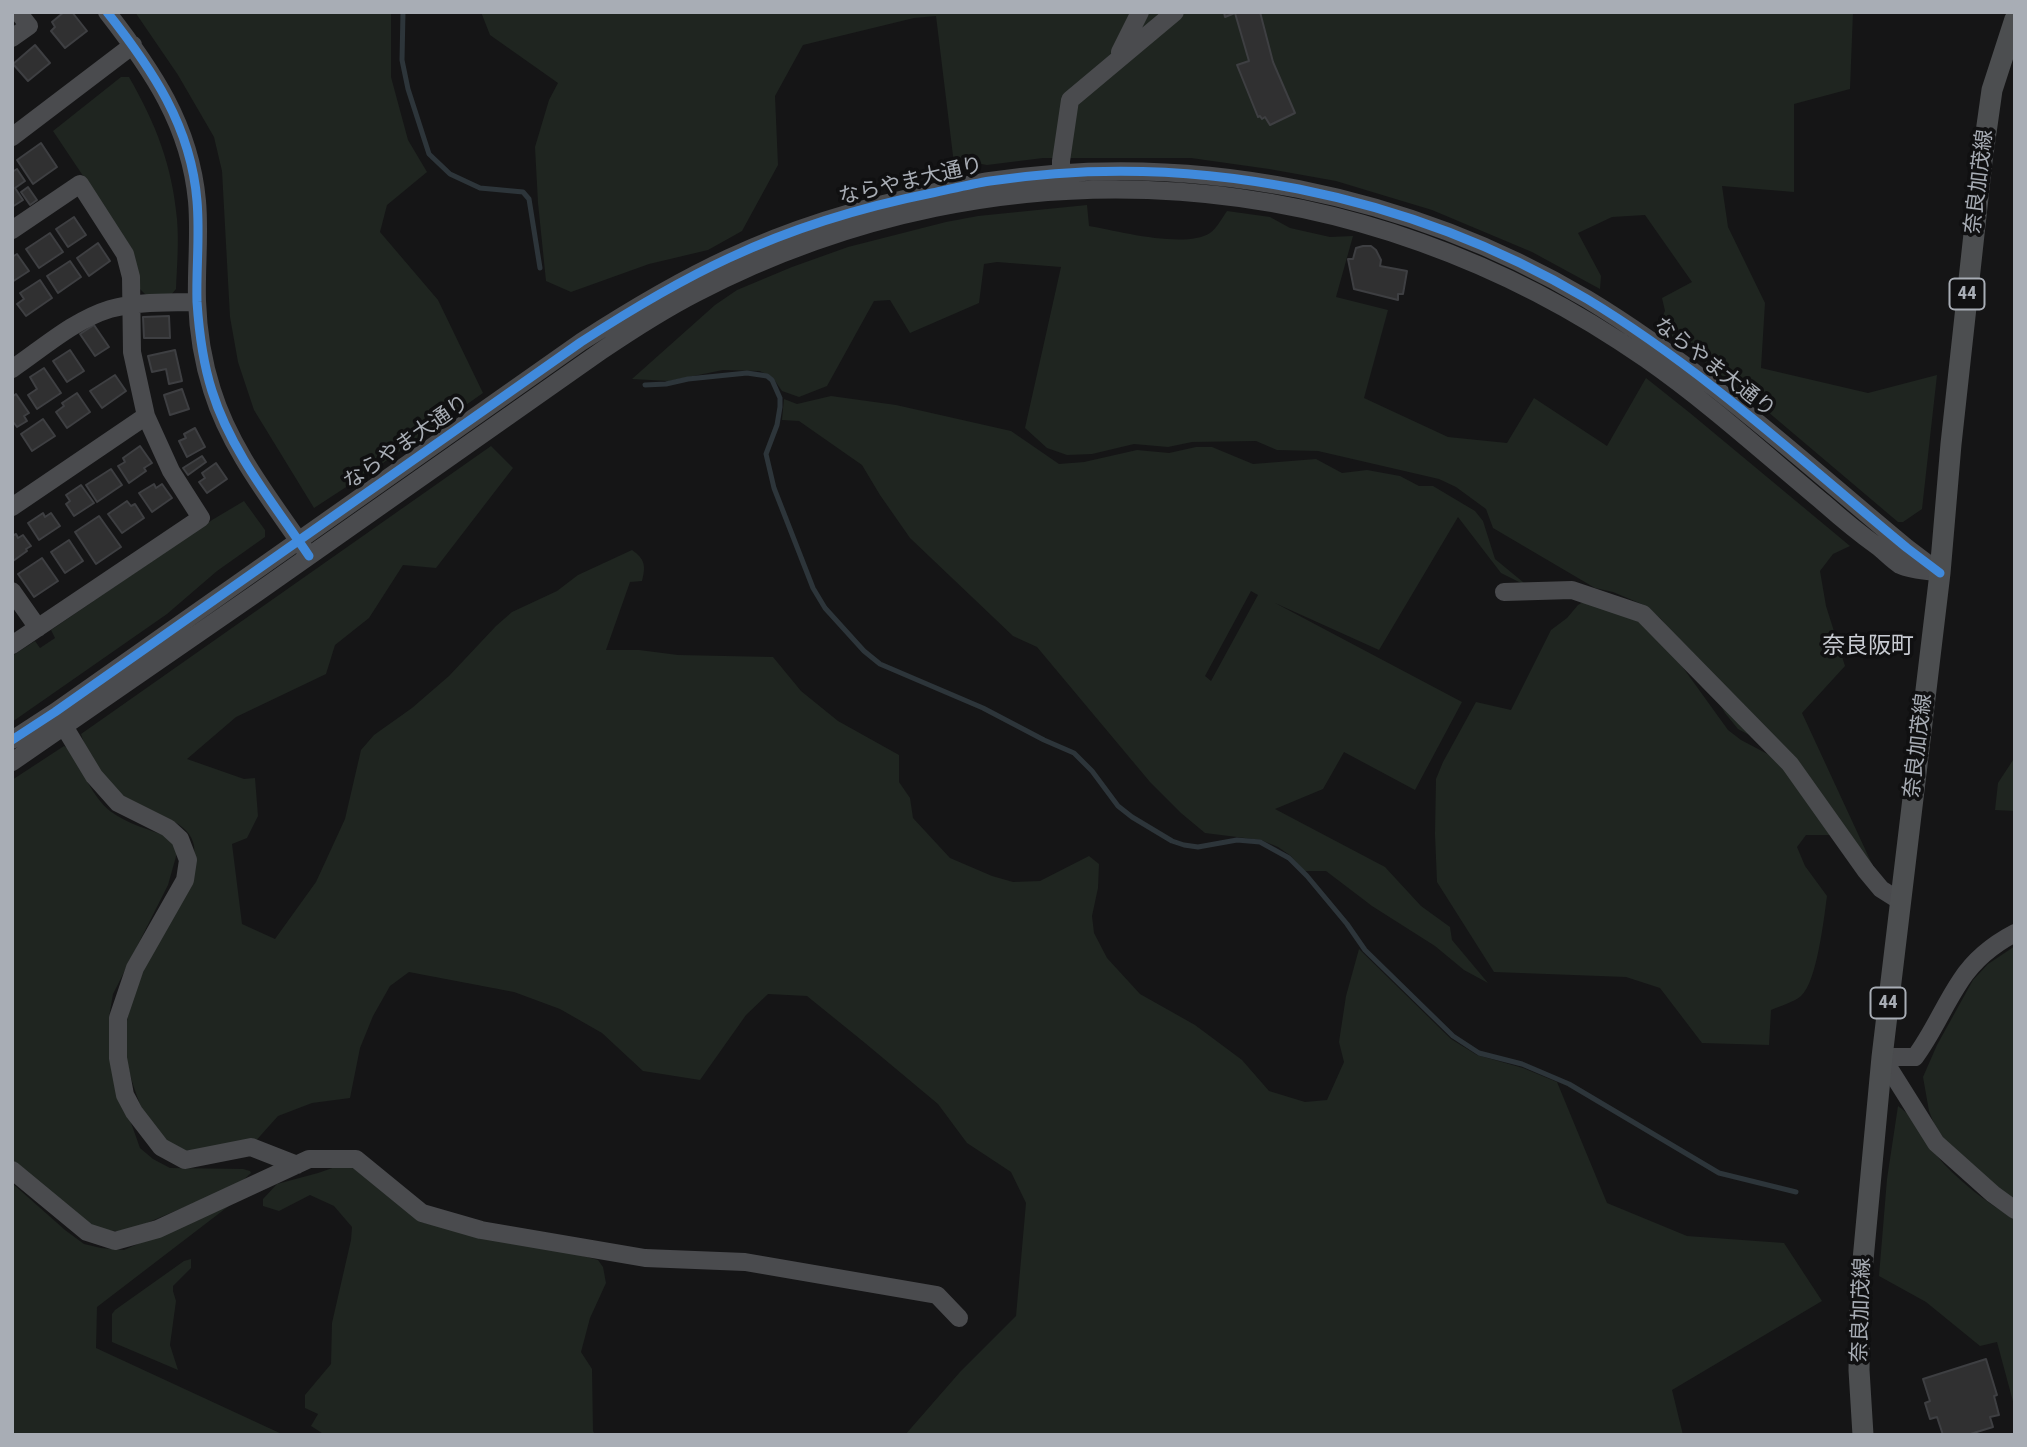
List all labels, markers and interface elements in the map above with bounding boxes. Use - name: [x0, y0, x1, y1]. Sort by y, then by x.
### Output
- street label: 奈良加茂線: [1961, 128, 1999, 236]
- street label: ならやま大通り: [837, 153, 985, 211]
- road number: 44: [1950, 278, 1984, 310]
- street label: ならやま大通り: [1648, 313, 1780, 423]
- street label: ならやま大通り: [340, 391, 474, 495]
- district label: 奈良阪町: [1822, 633, 1914, 661]
- street label: 奈良加茂線: [1900, 692, 1938, 800]
- road number: 44: [1870, 987, 1906, 1018]
- street label: 奈良加茂線: [1848, 1257, 1876, 1363]

